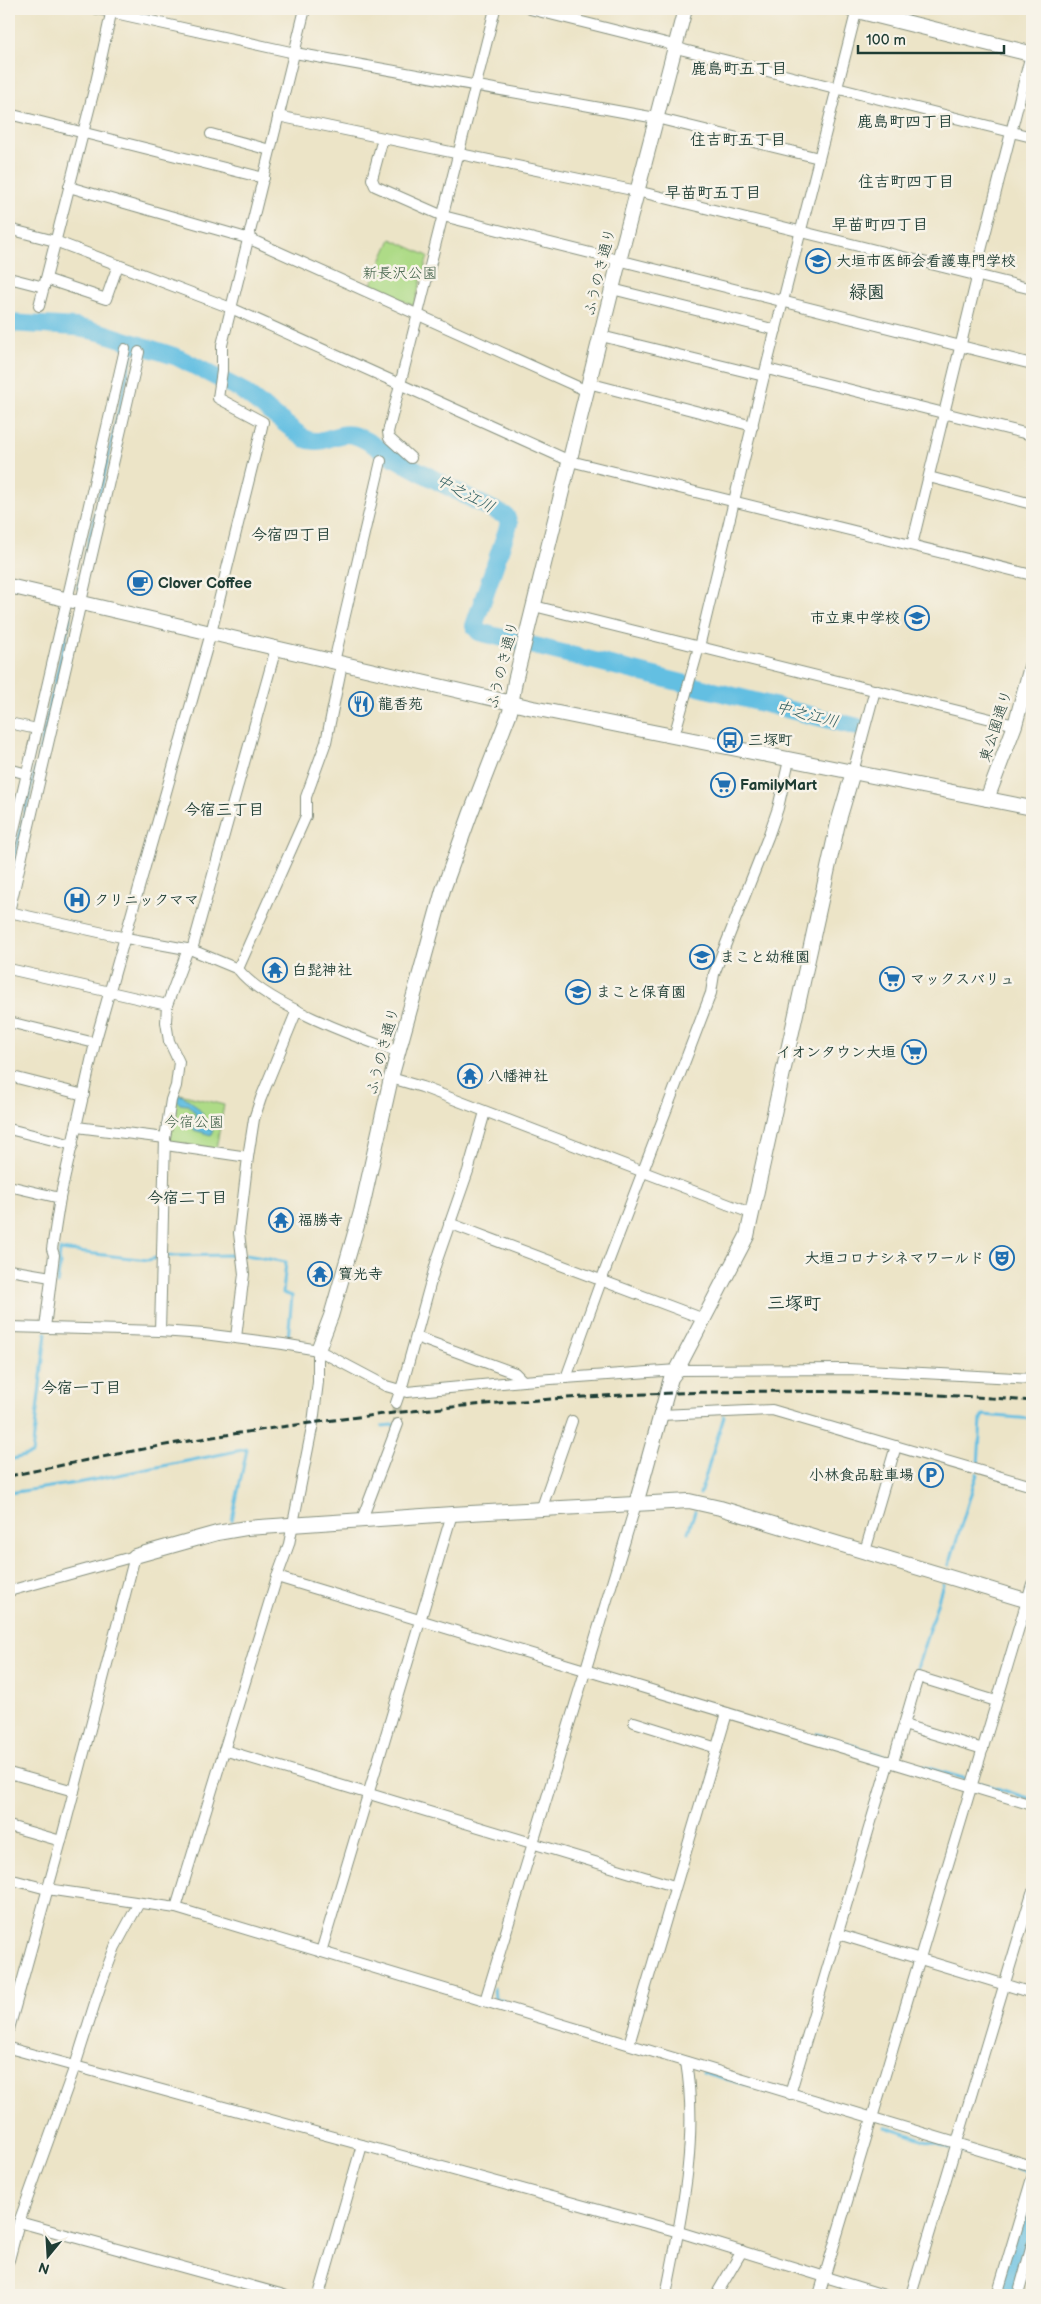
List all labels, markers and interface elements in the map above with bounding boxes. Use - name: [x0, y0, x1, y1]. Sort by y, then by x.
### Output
- scale bar: [858, 22, 1005, 54]
- text: 100 m: [866, 31, 906, 50]
- district label: 鹿島町五丁目: [691, 60, 787, 79]
- district label: 鹿島町四丁目: [857, 113, 953, 132]
- district label: 住吉町五丁目: [690, 131, 786, 150]
- district label: 住吉町四丁目: [858, 173, 954, 192]
- district label: 早苗町五丁目: [665, 184, 761, 203]
- district label: 早苗町四丁目: [832, 216, 928, 235]
- street label: ふうのき通り: [580, 226, 620, 318]
- school or university icon: 大垣市医師会看護専門学校: [805, 248, 831, 274]
- place label: 大垣市医師会看護専門学校: [836, 252, 1016, 271]
- park label: 新長沢公園: [362, 264, 438, 283]
- district label: 緑園: [849, 282, 885, 303]
- water label: 中之江川: [432, 471, 498, 517]
- district label: 今宿四丁目: [251, 526, 331, 545]
- cafe icon: Clover Coffee: [127, 570, 153, 596]
- place label: Clover Coffee: [158, 574, 252, 593]
- school or university icon: 市立東中学校: [904, 605, 930, 631]
- place label: 市立東中学校: [810, 609, 900, 628]
- street label: ふうのき通り: [483, 619, 523, 711]
- street label: 東公園通り: [975, 687, 1017, 765]
- restaurant icon: 龍香苑: [348, 691, 374, 717]
- place label: 龍香苑: [378, 695, 423, 714]
- water label: 中之江川: [774, 698, 840, 732]
- bus stop icon: 三塚町: [717, 727, 743, 753]
- place label: 三塚町: [748, 731, 793, 750]
- supermarket icon: FamilyMart: [710, 772, 736, 798]
- place label: FamilyMart: [740, 776, 817, 795]
- district label: 今宿三丁目: [184, 801, 264, 820]
- hospital icon: クリニックママ: [64, 887, 90, 913]
- place label: クリニックママ: [94, 891, 199, 910]
- school or university icon: まこと幼稚園: [689, 944, 715, 970]
- place label: まこと幼稚園: [720, 948, 810, 967]
- temple icon: 白髭神社: [262, 957, 288, 983]
- place label: 白髭神社: [292, 961, 352, 980]
- supermarket icon: マックスバリュ: [879, 966, 905, 992]
- place label: マックスバリュ: [910, 970, 1015, 989]
- school or university icon: まこと保育園: [565, 979, 591, 1005]
- place label: まこと保育園: [596, 983, 686, 1002]
- street label: ふうのき通り: [362, 1005, 404, 1097]
- supermarket icon: イオンタウン大垣: [901, 1039, 927, 1065]
- place label: イオンタウン大垣: [776, 1043, 896, 1062]
- temple icon: 八幡神社: [457, 1063, 483, 1089]
- place label: 八幡神社: [488, 1067, 548, 1086]
- park label: 今宿公園: [164, 1113, 224, 1132]
- district label: 今宿二丁目: [147, 1189, 227, 1208]
- temple icon: 福勝寺: [268, 1207, 294, 1233]
- place label: 福勝寺: [298, 1211, 343, 1230]
- theatre icon: 大垣コロナシネマワールド: [989, 1245, 1015, 1271]
- place label: 大垣コロナシネマワールド: [805, 1249, 984, 1268]
- temple icon: 寶光寺: [307, 1261, 333, 1287]
- place label: 寶光寺: [338, 1265, 383, 1284]
- district label: 三塚町: [767, 1293, 821, 1314]
- district label: 今宿一丁目: [41, 1379, 121, 1398]
- parking icon: 小林食品駐車場: [918, 1462, 944, 1488]
- place label: 小林食品駐車場: [809, 1466, 914, 1485]
- north arrow: [22, 2232, 72, 2282]
- text: N: [37, 2258, 52, 2278]

